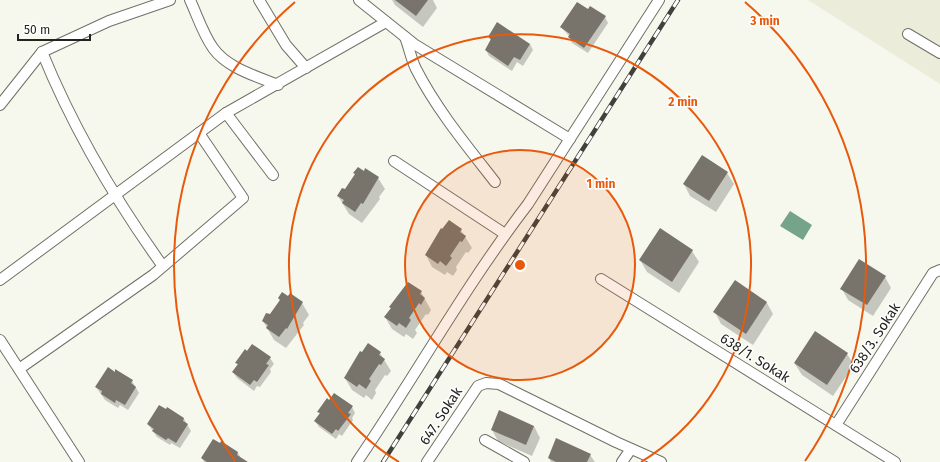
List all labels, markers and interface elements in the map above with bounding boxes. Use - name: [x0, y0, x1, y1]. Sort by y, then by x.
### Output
- text: 3 min: [749, 14, 780, 28]
- scale bar: [18, 16, 90, 42]
- text: 50 m: [24, 23, 50, 37]
- text: 2 min: [668, 95, 698, 109]
- text: 1 min: [587, 177, 615, 191]
- centre of rings: [513, 258, 527, 272]
- street label: 638/3. Sokak: [846, 299, 904, 376]
- street label: 638/1. Sokak: [717, 330, 794, 387]
- street label: 647. Sokak: [416, 383, 466, 448]

